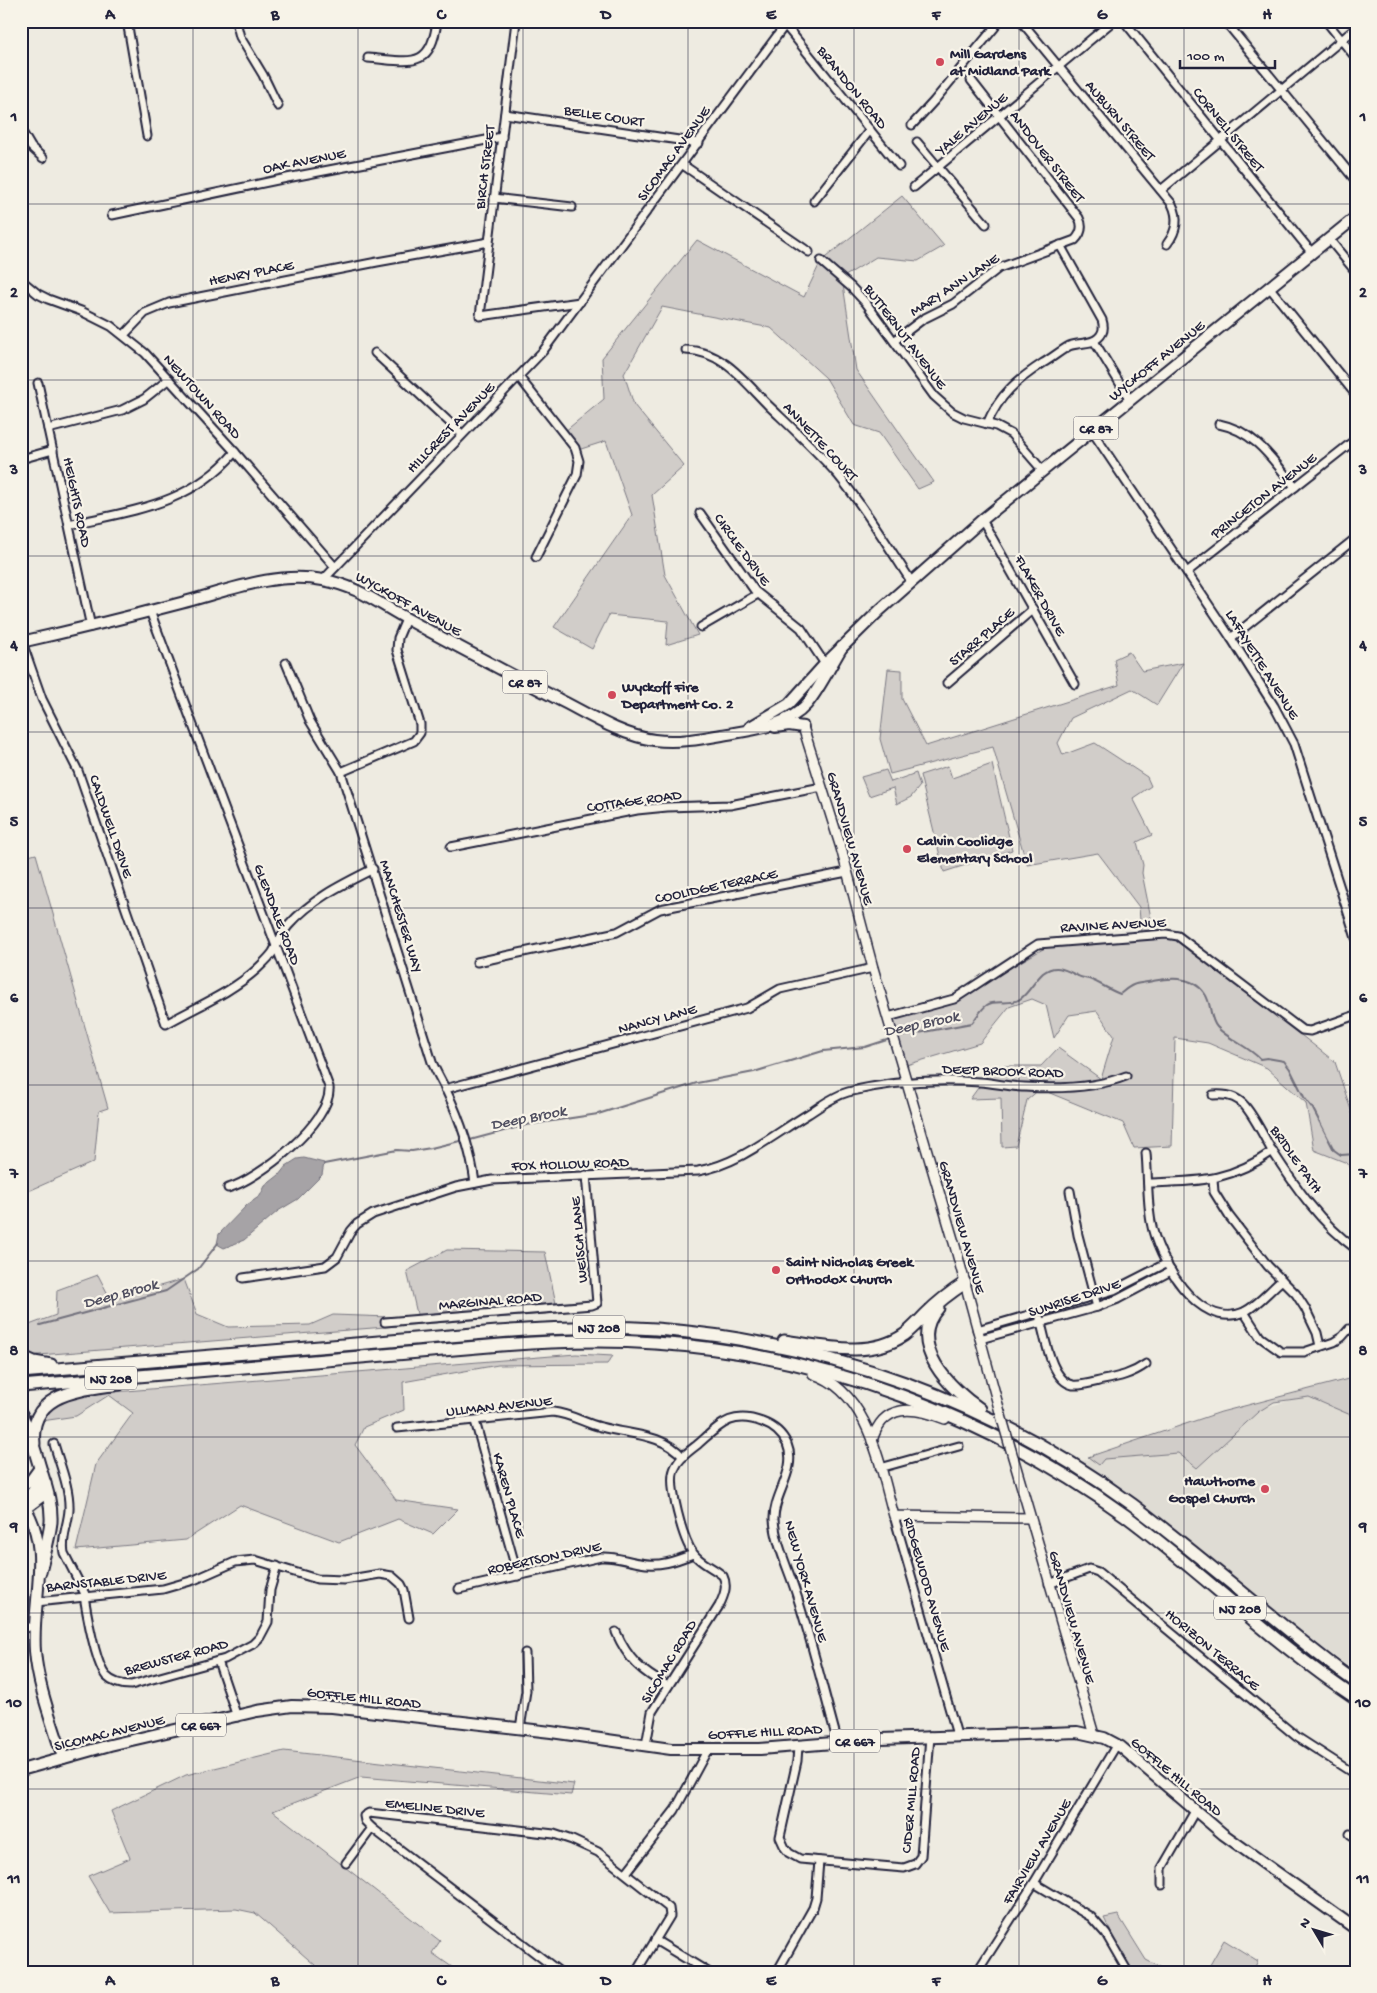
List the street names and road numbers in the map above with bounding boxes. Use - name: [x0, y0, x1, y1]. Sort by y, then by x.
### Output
- street label: BRANDON ROAD: [812, 42, 891, 134]
- street label: AUBURN STREET: [1080, 77, 1159, 166]
- street label: CORNELL STREET: [1188, 84, 1268, 177]
- street label: YALE AVENUE: [931, 89, 1012, 161]
- street label: BELLE COURT: [562, 102, 646, 132]
- street label: SICOMAC AVENUE: [634, 103, 715, 205]
- street label: ANDOVER STREET: [1005, 108, 1089, 208]
- street label: BIRCH STREET: [472, 123, 500, 211]
- street label: OAK AVENUE: [261, 145, 348, 179]
- street label: MARY ANN LANE: [907, 250, 1004, 321]
- street label: HENRY PLACE: [207, 257, 296, 291]
- street label: BUTTERNUT AVENUE: [858, 280, 950, 394]
- street label: WYCKOFF AVENUE: [1106, 317, 1209, 406]
- street label: NEWTOWN ROAD: [159, 351, 245, 444]
- street label: HILLCREST AVENUE: [404, 379, 500, 477]
- street label: ANNETTE COURT: [778, 399, 862, 487]
- road number: CR 87: [1074, 416, 1118, 439]
- street label: PRINCETON AVENUE: [1207, 449, 1321, 544]
- street label: HEIGHTS ROAD: [58, 456, 94, 549]
- street label: CIRCLE DRIVE: [709, 510, 774, 590]
- street label: FLAKER DRIVE: [1009, 551, 1069, 640]
- street label: WYCKOFF AVENUE: [352, 568, 465, 642]
- street label: STARR PLACE: [946, 604, 1019, 671]
- street label: LAFAYETTE AVENUE: [1220, 607, 1303, 724]
- road number: CR 87: [502, 670, 548, 694]
- street label: GRANDVIEW AVENUE: [821, 770, 877, 908]
- street label: CALDWELL DRIVE: [84, 773, 136, 881]
- street label: COTTAGE ROAD: [586, 786, 683, 818]
- street label: MANCHESTER WAY: [374, 858, 426, 975]
- street label: GLENDALE ROAD: [249, 862, 304, 968]
- street label: COOLIDGE TERRACE: [654, 865, 780, 909]
- street label: RAVINE AVENUE: [1060, 914, 1167, 938]
- street label: NANCY LANE: [616, 1001, 699, 1039]
- street label: DEEP BROOK ROAD: [941, 1061, 1064, 1083]
- street label: BRIDLE PATH: [1265, 1122, 1326, 1198]
- street label: FOX HOLLOW ROAD: [510, 1154, 629, 1176]
- street label: GRANDVIEW AVENUE: [933, 1159, 989, 1297]
- street label: WEISCH LANE: [567, 1195, 593, 1284]
- street label: SUNRISE DRIVE: [1026, 1275, 1124, 1322]
- street label: MARGINAL ROAD: [438, 1289, 543, 1315]
- road number: NJ 208: [573, 1315, 625, 1338]
- road number: NJ 208: [85, 1366, 137, 1390]
- street label: ULLMAN AVENUE: [445, 1392, 554, 1422]
- street label: KAREN PLACE: [487, 1451, 529, 1541]
- street label: RIDGEWOOD AVENUE: [898, 1515, 954, 1654]
- street label: NEW YORK AVENUE: [779, 1519, 831, 1645]
- street label: ROBERTSON DRIVE: [486, 1538, 604, 1580]
- street label: GRANDVIEW AVENUE: [1043, 1549, 1099, 1687]
- street label: BARNSTABLE DRIVE: [44, 1567, 168, 1597]
- road number: NJ 208: [1214, 1596, 1266, 1620]
- street label: HORIZON TERRACE: [1161, 1606, 1263, 1696]
- street label: SICOMAC ROAD: [638, 1617, 702, 1707]
- street label: BREWSTER ROAD: [122, 1635, 231, 1681]
- street label: GOFFLE HILL ROAD: [306, 1684, 422, 1714]
- street label: SICOMAC AVENUE: [52, 1711, 167, 1756]
- road number: CR 667: [176, 1714, 226, 1736]
- street label: GOFFLE HILL ROAD: [707, 1721, 823, 1745]
- road number: CR 667: [830, 1730, 880, 1752]
- street label: GOFFLE HILL ROAD: [1126, 1734, 1226, 1821]
- street label: CIDER MILL ROAD: [898, 1746, 926, 1854]
- street label: EMELINE DRIVE: [384, 1795, 486, 1823]
- street label: FAIRVIEW AVENUE: [999, 1795, 1077, 1909]

